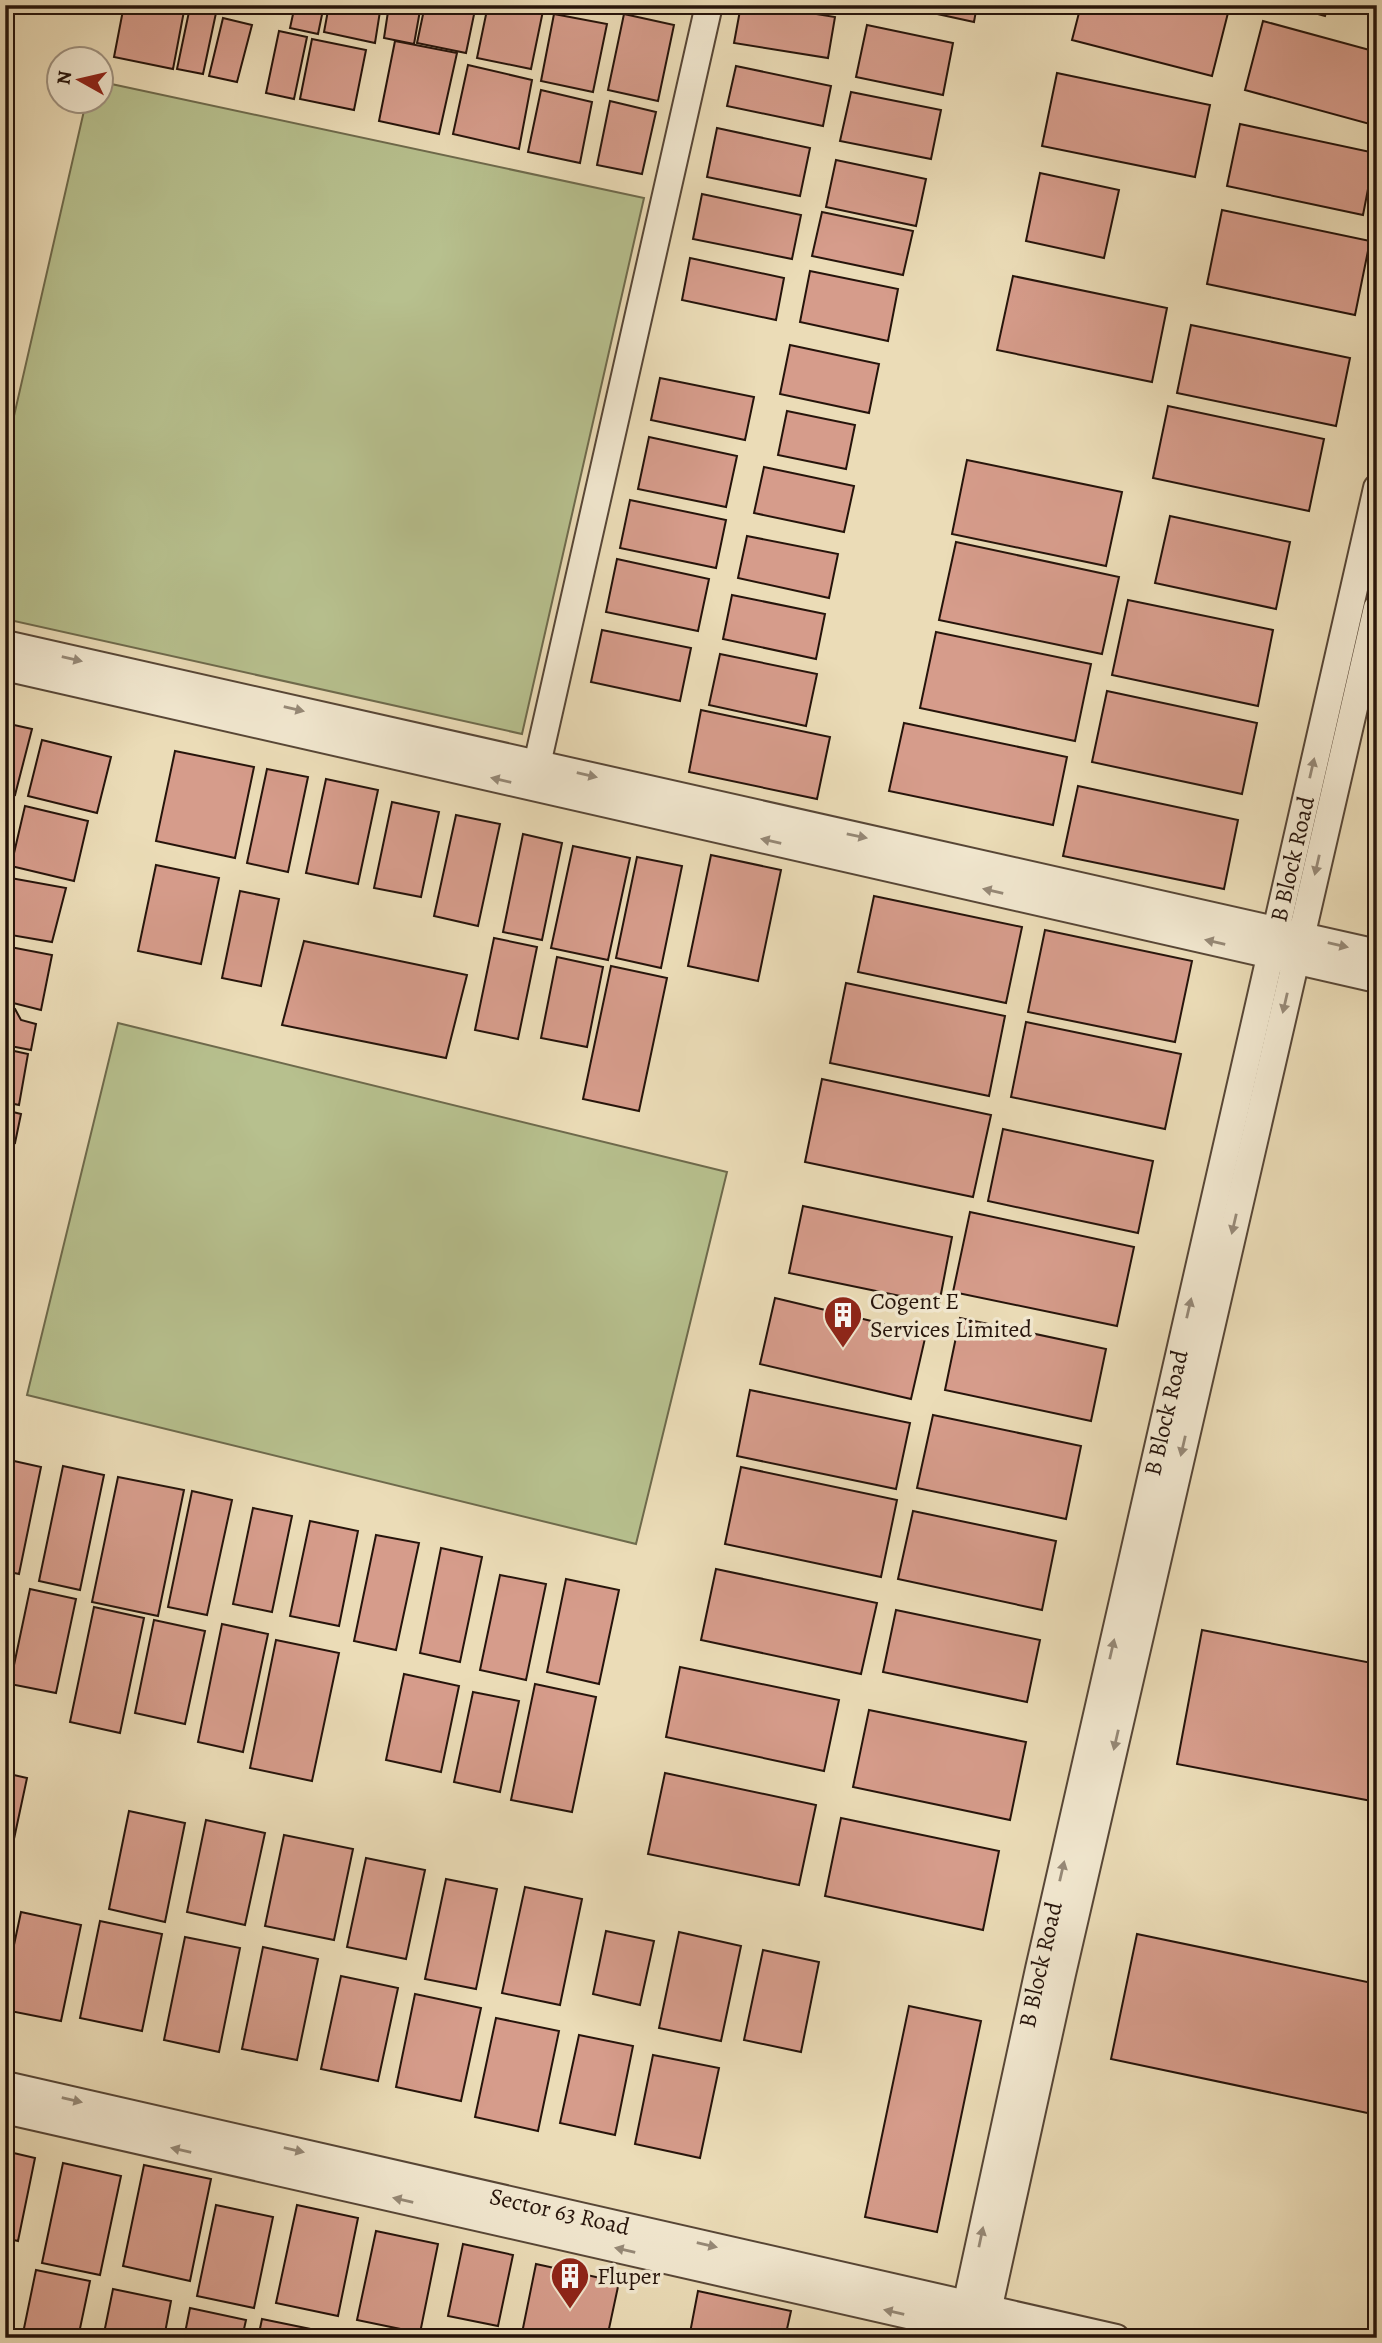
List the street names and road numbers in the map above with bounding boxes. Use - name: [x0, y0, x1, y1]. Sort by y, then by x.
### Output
- street label: B Block Road: [1262, 793, 1322, 925]
- street label: B Block Road: [1136, 1347, 1196, 1479]
- street label: B Block Road: [1011, 1899, 1070, 2031]
- street label: Sector 63 Road: [487, 2180, 633, 2243]

